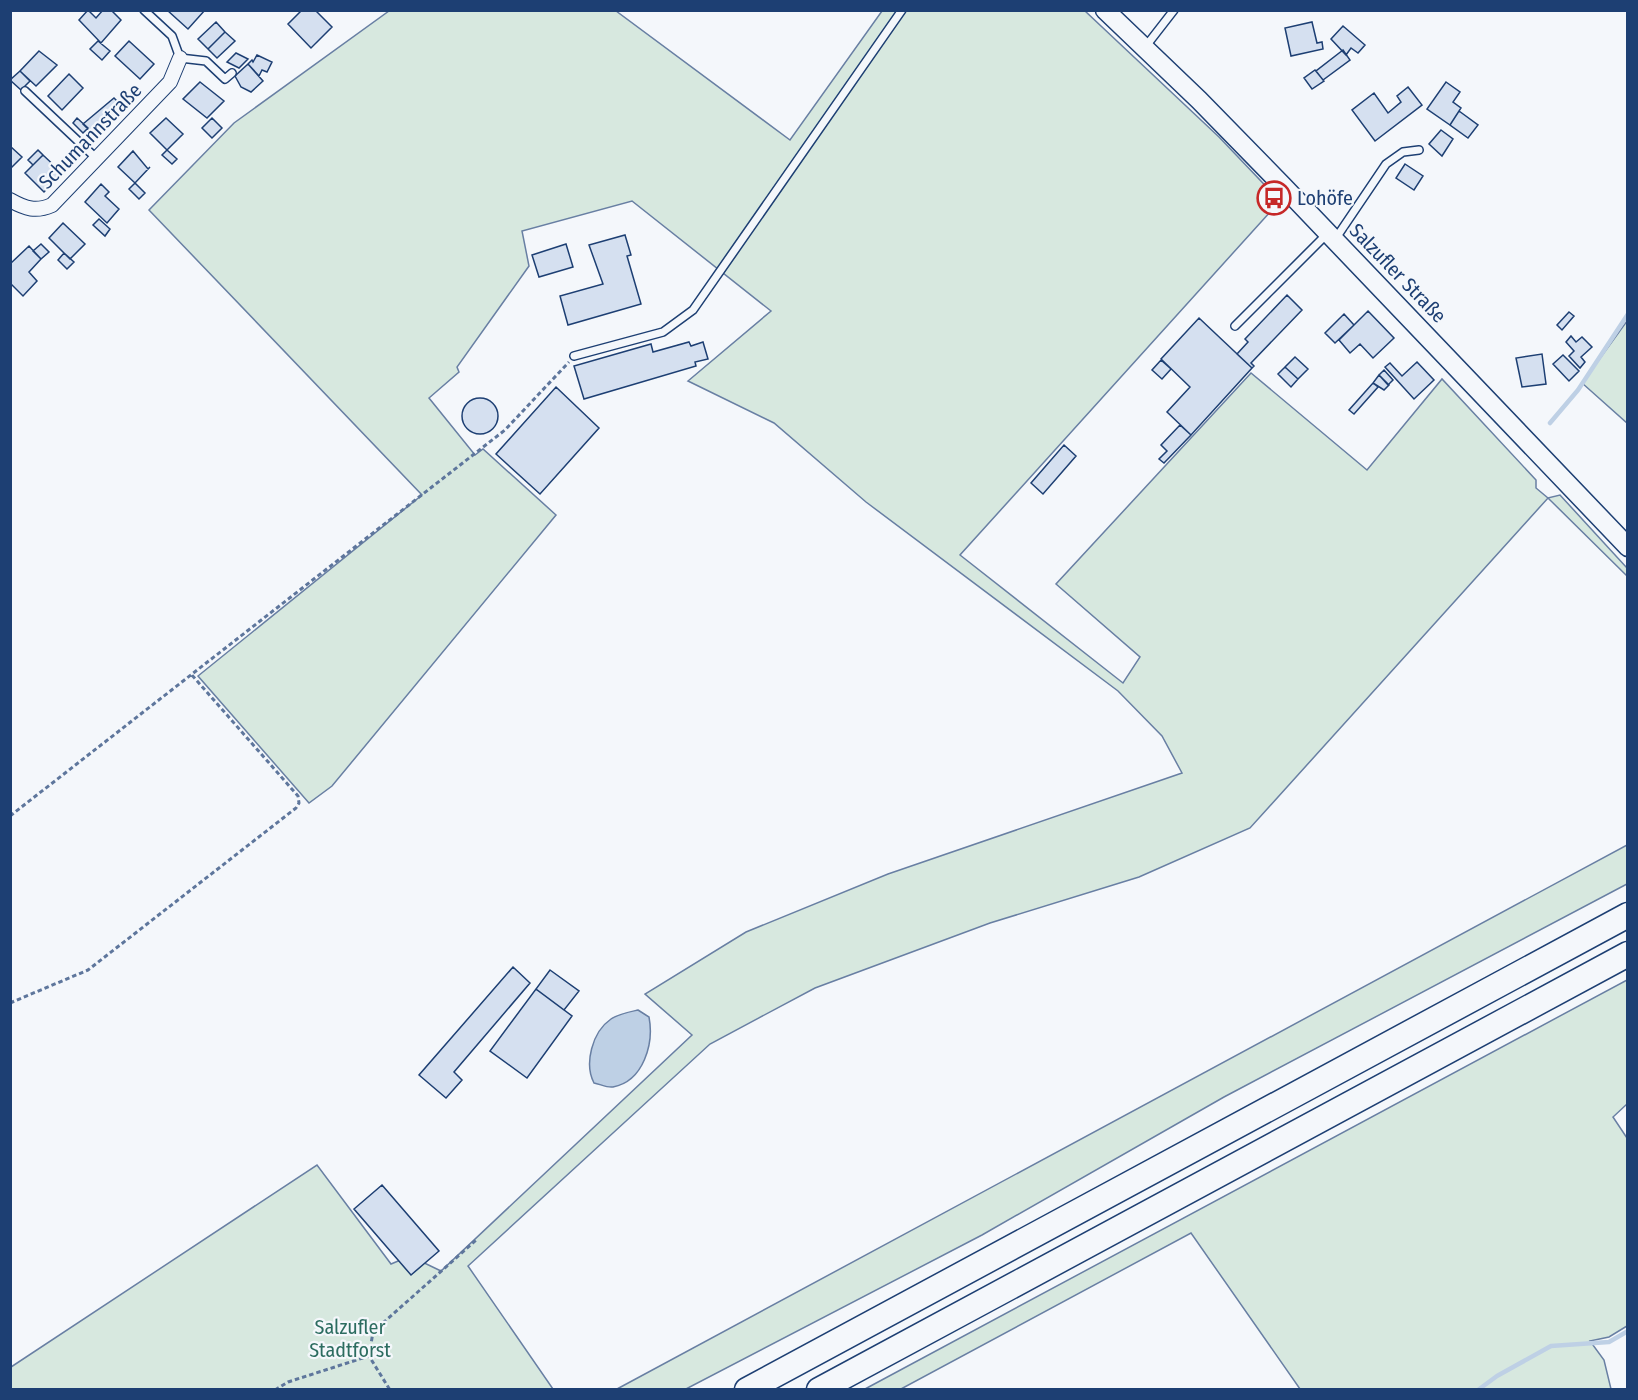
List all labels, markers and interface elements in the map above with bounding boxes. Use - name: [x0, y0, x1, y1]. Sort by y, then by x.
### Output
- street label: Schumannstraße: [34, 78, 146, 194]
- bus stop icon: Lohöfe: [1256, 180, 1292, 216]
- place label: Lohöfe: [1297, 186, 1353, 210]
- street label: Salzufler Straße: [1345, 218, 1451, 328]
- park label: Salzufler Stadtforst: [309, 1315, 391, 1362]

